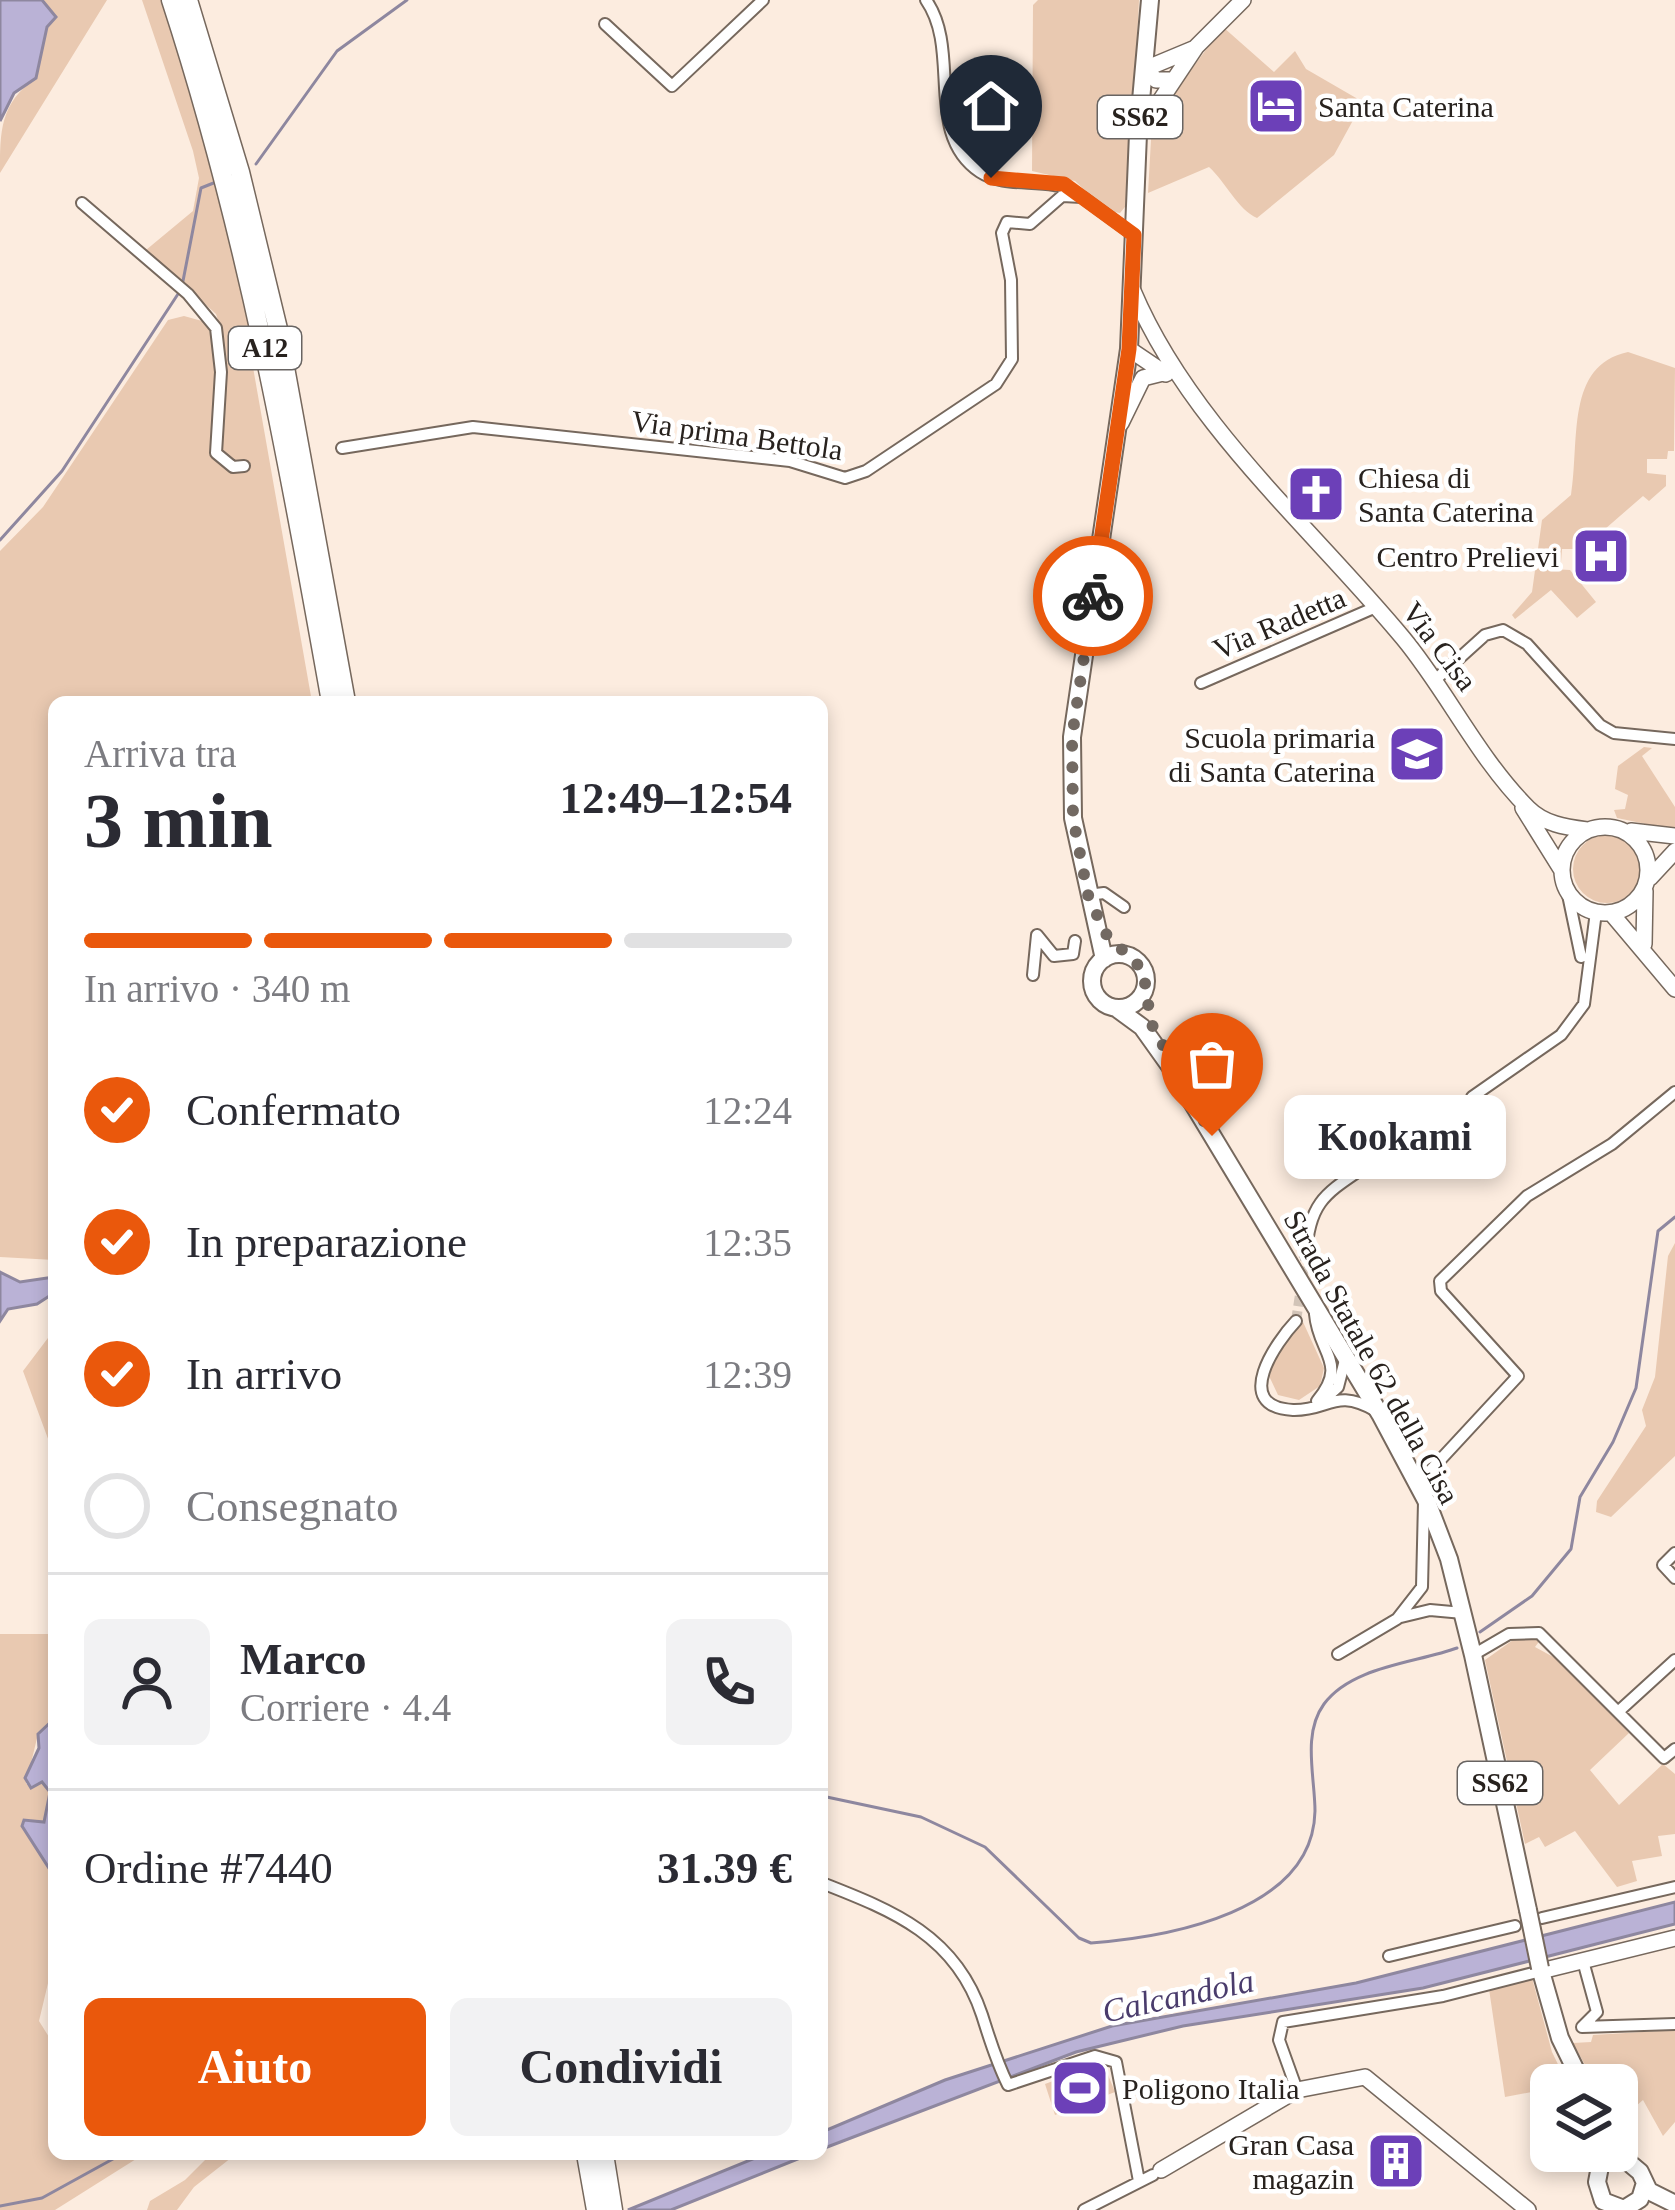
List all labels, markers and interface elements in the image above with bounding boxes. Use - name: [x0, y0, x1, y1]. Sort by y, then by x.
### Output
- pin: [940, 55, 1042, 178]
- icon: home: [958, 73, 1024, 139]
- hotel icon: Santa Caterina: [1245, 75, 1307, 137]
- place label: Santa Caterina: [1318, 90, 1494, 123]
- road number: SS62: [1098, 96, 1182, 138]
- road number: A12: [229, 327, 301, 369]
- street label: Via prima Bettola: [629, 404, 845, 466]
- place label: Chiesa di Santa Caterina: [1358, 461, 1534, 528]
- church icon: Chiesa di Santa Caterina: [1285, 463, 1347, 525]
- hospital icon: Centro Prelievi: [1570, 525, 1632, 587]
- courier: [1033, 536, 1153, 656]
- place label: Centro Prelievi: [1377, 540, 1559, 573]
- icon: bike: [1060, 563, 1126, 629]
- street label: Via Radetta: [1208, 580, 1350, 666]
- street label: Via Cisa: [1396, 595, 1484, 697]
- place label: Scuola primaria di Santa Caterina: [1168, 721, 1375, 788]
- school or university icon: Scuola primaria di Santa Caterina: [1386, 723, 1448, 785]
- text: Arriva tra: [84, 732, 237, 775]
- text: 12:49–12:54: [560, 773, 792, 823]
- text: 3 min: [84, 777, 273, 864]
- text: In arrivo · 340 m: [84, 967, 350, 1010]
- pin: [1161, 1013, 1263, 1136]
- icon: bag: [1179, 1031, 1245, 1097]
- icon: check: [84, 1077, 150, 1143]
- text: Confermato: [186, 1085, 401, 1135]
- text: 12:24: [703, 1089, 792, 1132]
- callout: Kookami: [1284, 1094, 1506, 1178]
- text: Kookami: [1318, 1115, 1472, 1158]
- street label: Strada Statale 62 della Cisa: [1278, 1205, 1466, 1509]
- icon: check: [84, 1209, 150, 1275]
- text: In preparazione: [186, 1217, 467, 1267]
- text: 12:35: [703, 1221, 792, 1264]
- icon: check: [84, 1341, 150, 1407]
- text: In arrivo: [186, 1349, 342, 1399]
- text: 12:39: [703, 1353, 792, 1396]
- text: Consegnato: [186, 1481, 398, 1531]
- button: person: [84, 1619, 210, 1745]
- button: phone: [666, 1619, 792, 1745]
- text: Marco: [240, 1634, 367, 1684]
- text: Corriere · 4.4: [240, 1686, 451, 1729]
- road number: SS62: [1458, 1762, 1542, 1804]
- text: Ordine #7440: [84, 1843, 333, 1893]
- text: 31.39 €: [657, 1843, 792, 1893]
- water label: Calcandola: [1099, 1962, 1257, 2030]
- button: Aiuto: [84, 1998, 426, 2136]
- button: Condividi: [450, 1998, 792, 2136]
- sports icon: Poligono Italia: [1049, 2057, 1111, 2119]
- map controls: [1530, 2064, 1638, 2172]
- button: layers: [1530, 2064, 1638, 2172]
- place label: Poligono Italia: [1122, 2072, 1299, 2105]
- place label: Gran Casa magazin: [1228, 2128, 1354, 2195]
- building icon: Gran Casa magazin: [1365, 2130, 1427, 2192]

